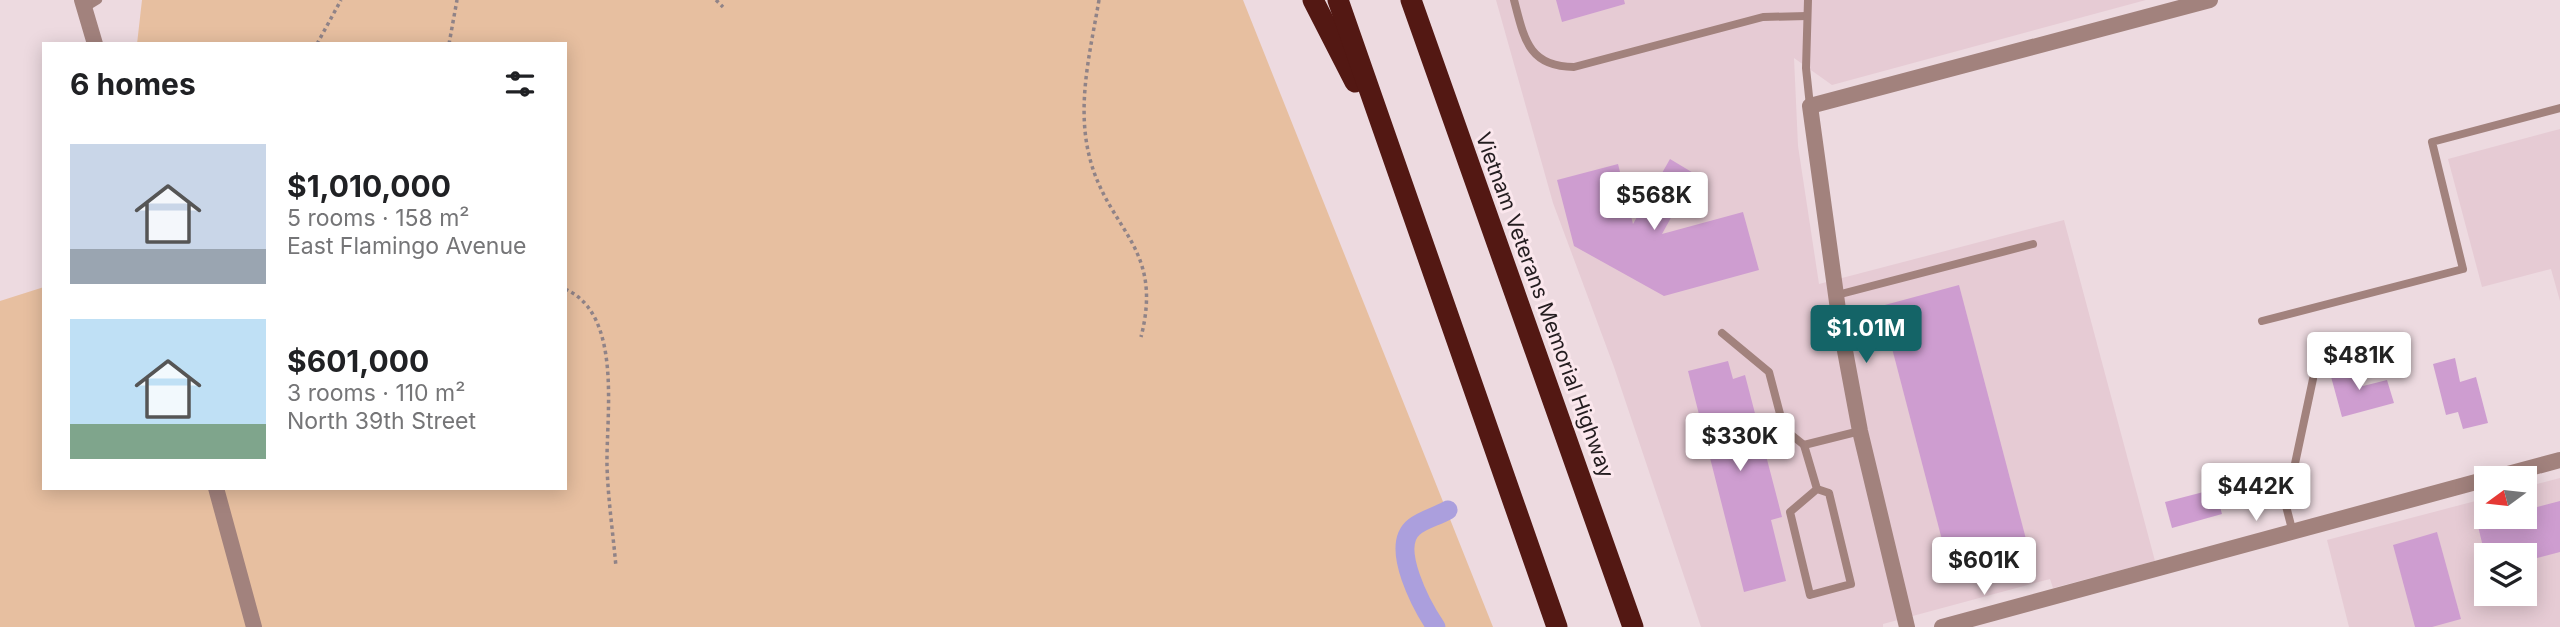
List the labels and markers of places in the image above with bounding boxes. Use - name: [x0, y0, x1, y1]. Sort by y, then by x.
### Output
- pin: $568K: [1605, 173, 1703, 232]
- pin: $1.01M: [1809, 306, 1923, 365]
- pin: $481K: [2310, 332, 2408, 392]
- pin: $330K: [1691, 414, 1789, 473]
- pin: $442K: [2207, 463, 2305, 523]
- pin: $601K: [1935, 538, 2033, 597]

